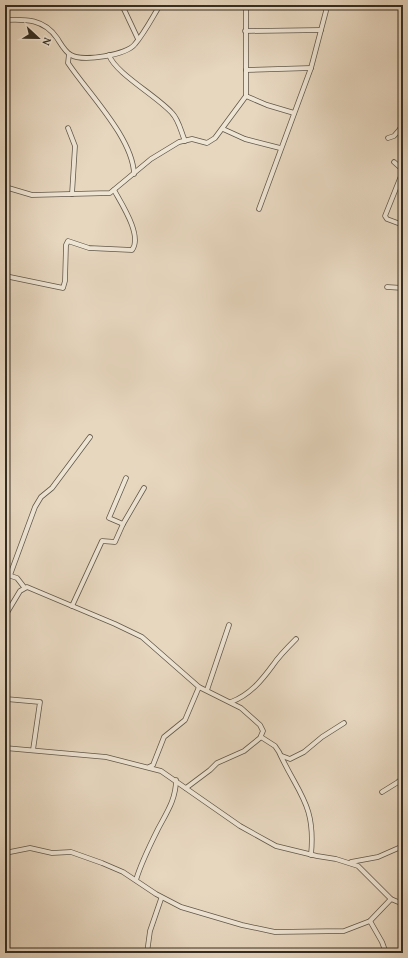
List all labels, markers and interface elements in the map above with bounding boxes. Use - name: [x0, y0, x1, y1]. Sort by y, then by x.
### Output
- north arrow: [18, 18, 58, 58]
- text: N: [38, 35, 56, 49]

